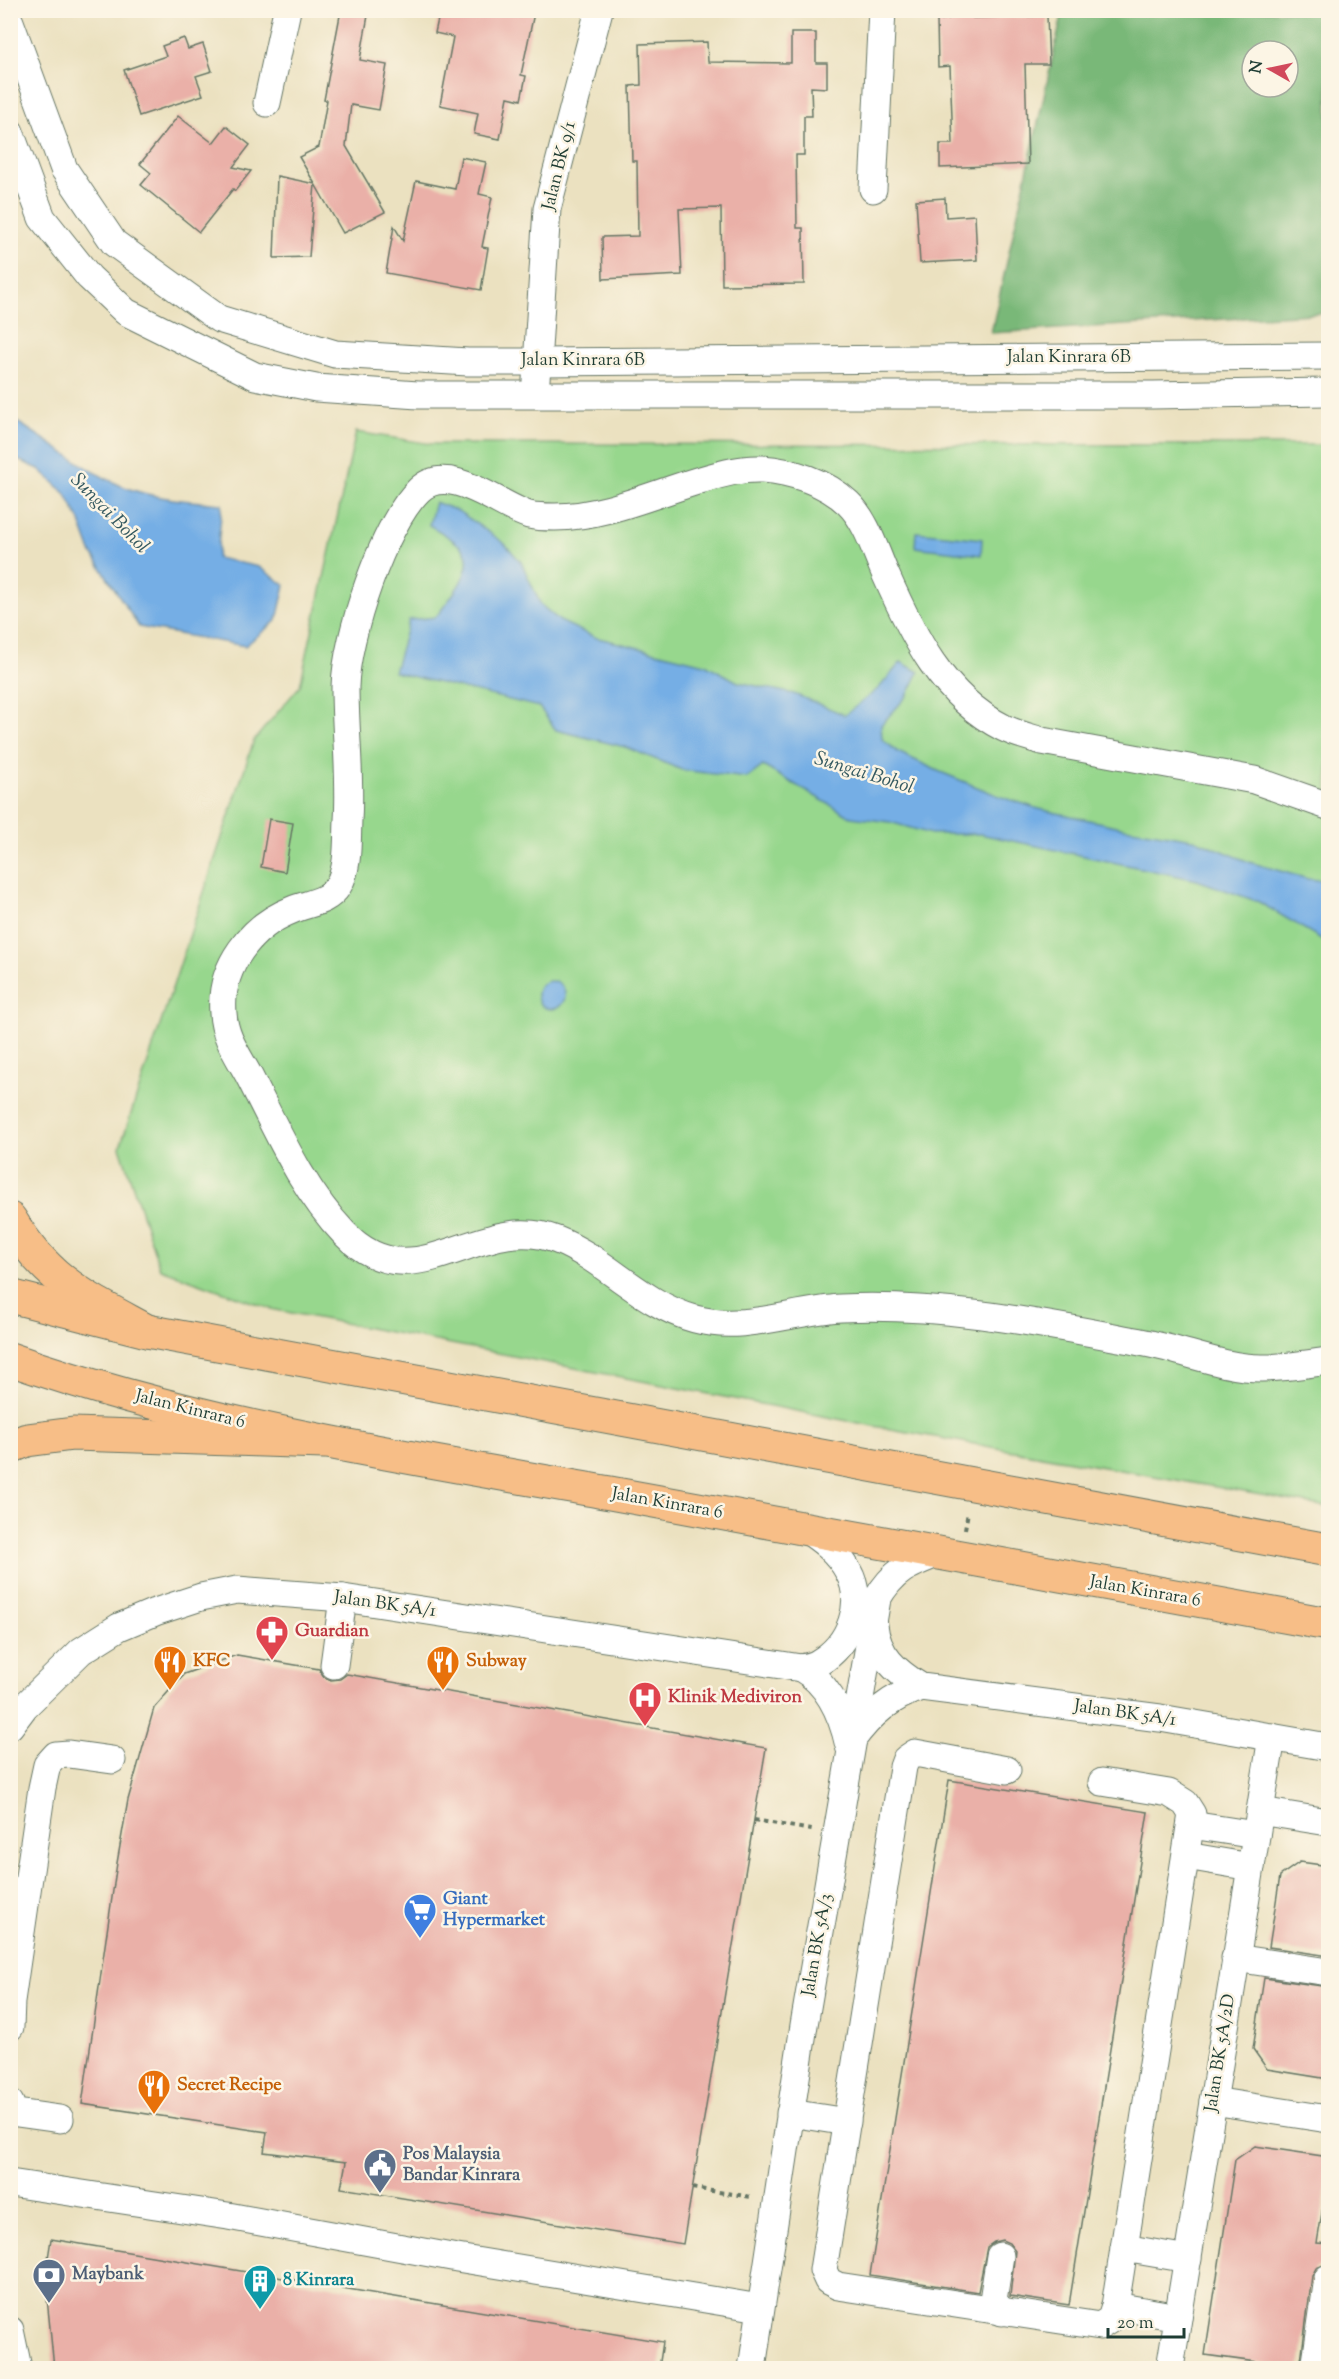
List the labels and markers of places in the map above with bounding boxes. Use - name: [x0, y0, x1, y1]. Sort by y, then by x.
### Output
- pharmacy icon: Guardian: [254, 1614, 290, 1661]
- place label: Guardian: [295, 1619, 369, 1645]
- restaurant icon: KFC: [152, 1644, 188, 1691]
- restaurant icon: Subway: [425, 1644, 461, 1691]
- place label: KFC: [193, 1649, 231, 1675]
- place label: Subway: [466, 1649, 527, 1675]
- hospital icon: Klinik Mediviron: [627, 1680, 663, 1727]
- place label: Klinik Mediviron: [668, 1685, 802, 1711]
- place label: Giant Hypermarket: [443, 1887, 546, 1934]
- supermarket icon: Giant Hypermarket: [402, 1892, 438, 1939]
- restaurant icon: Secret Recipe: [136, 2068, 172, 2115]
- place label: Secret Recipe: [177, 2073, 282, 2099]
- place label: Pos Malaysia Bandar Kinrara: [403, 2142, 521, 2189]
- public building icon: Pos Malaysia Bandar Kinrara: [362, 2147, 398, 2194]
- bank icon: Maybank: [31, 2257, 67, 2304]
- place label: Maybank: [72, 2262, 144, 2288]
- building icon: 8 Kinrara: [242, 2263, 278, 2310]
- place label: 8 Kinrara: [283, 2268, 355, 2294]

